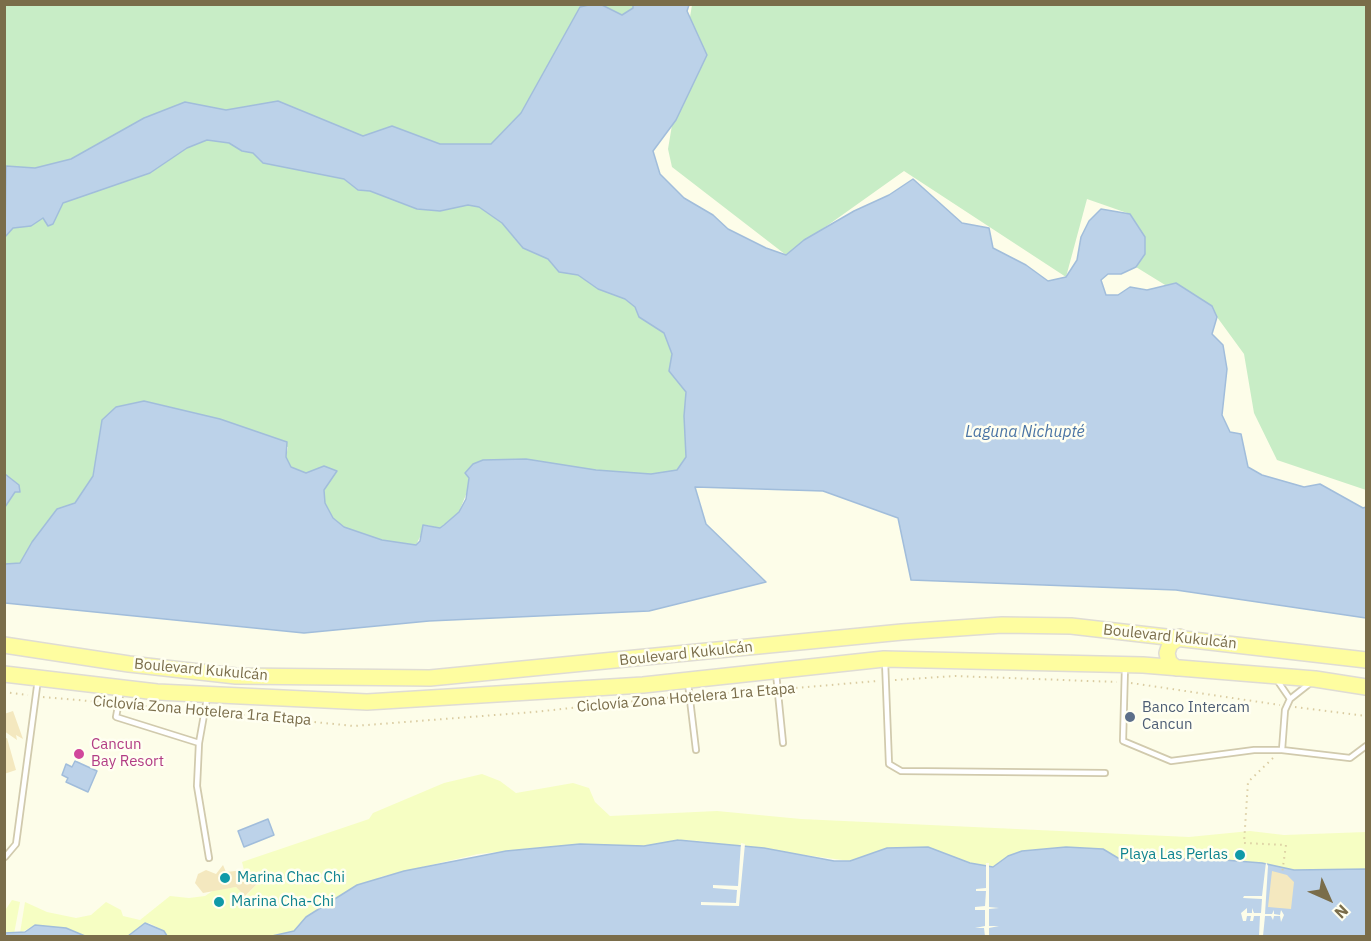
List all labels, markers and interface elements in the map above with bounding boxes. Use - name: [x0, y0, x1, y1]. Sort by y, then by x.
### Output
- water label: Laguna Nichupté: [965, 422, 1085, 442]
- street label: Boulevard Kukulcán: [1102, 621, 1238, 653]
- street label: Boulevard Kukulcán: [618, 638, 754, 670]
- street label: Boulevard Kukulcán: [133, 655, 269, 685]
- street label: Ciclovía Zona Hotelera 1ra Etapa: [576, 679, 796, 717]
- street label: Ciclovía Zona Hotelera 1ra Etapa: [92, 692, 312, 730]
- place label: Banco Intercam Cancun: [1142, 699, 1250, 734]
- marker: Banco Intercam Cancun: [1123, 710, 1137, 724]
- place label: Cancun Bay Resort: [91, 736, 164, 771]
- marker: Cancun Bay Resort: [72, 747, 86, 761]
- place label: Playa Las Perlas: [1120, 846, 1228, 864]
- marker: Playa Las Perlas: [1233, 848, 1247, 862]
- place label: Marina Chac Chi: [237, 869, 345, 887]
- north arrow: [1299, 869, 1359, 929]
- marker: Marina Chac Chi: [218, 871, 232, 885]
- place label: Marina Cha-Chi: [231, 893, 334, 911]
- marker: Marina Cha-Chi: [212, 895, 226, 909]
- text: N: [1331, 901, 1353, 923]

